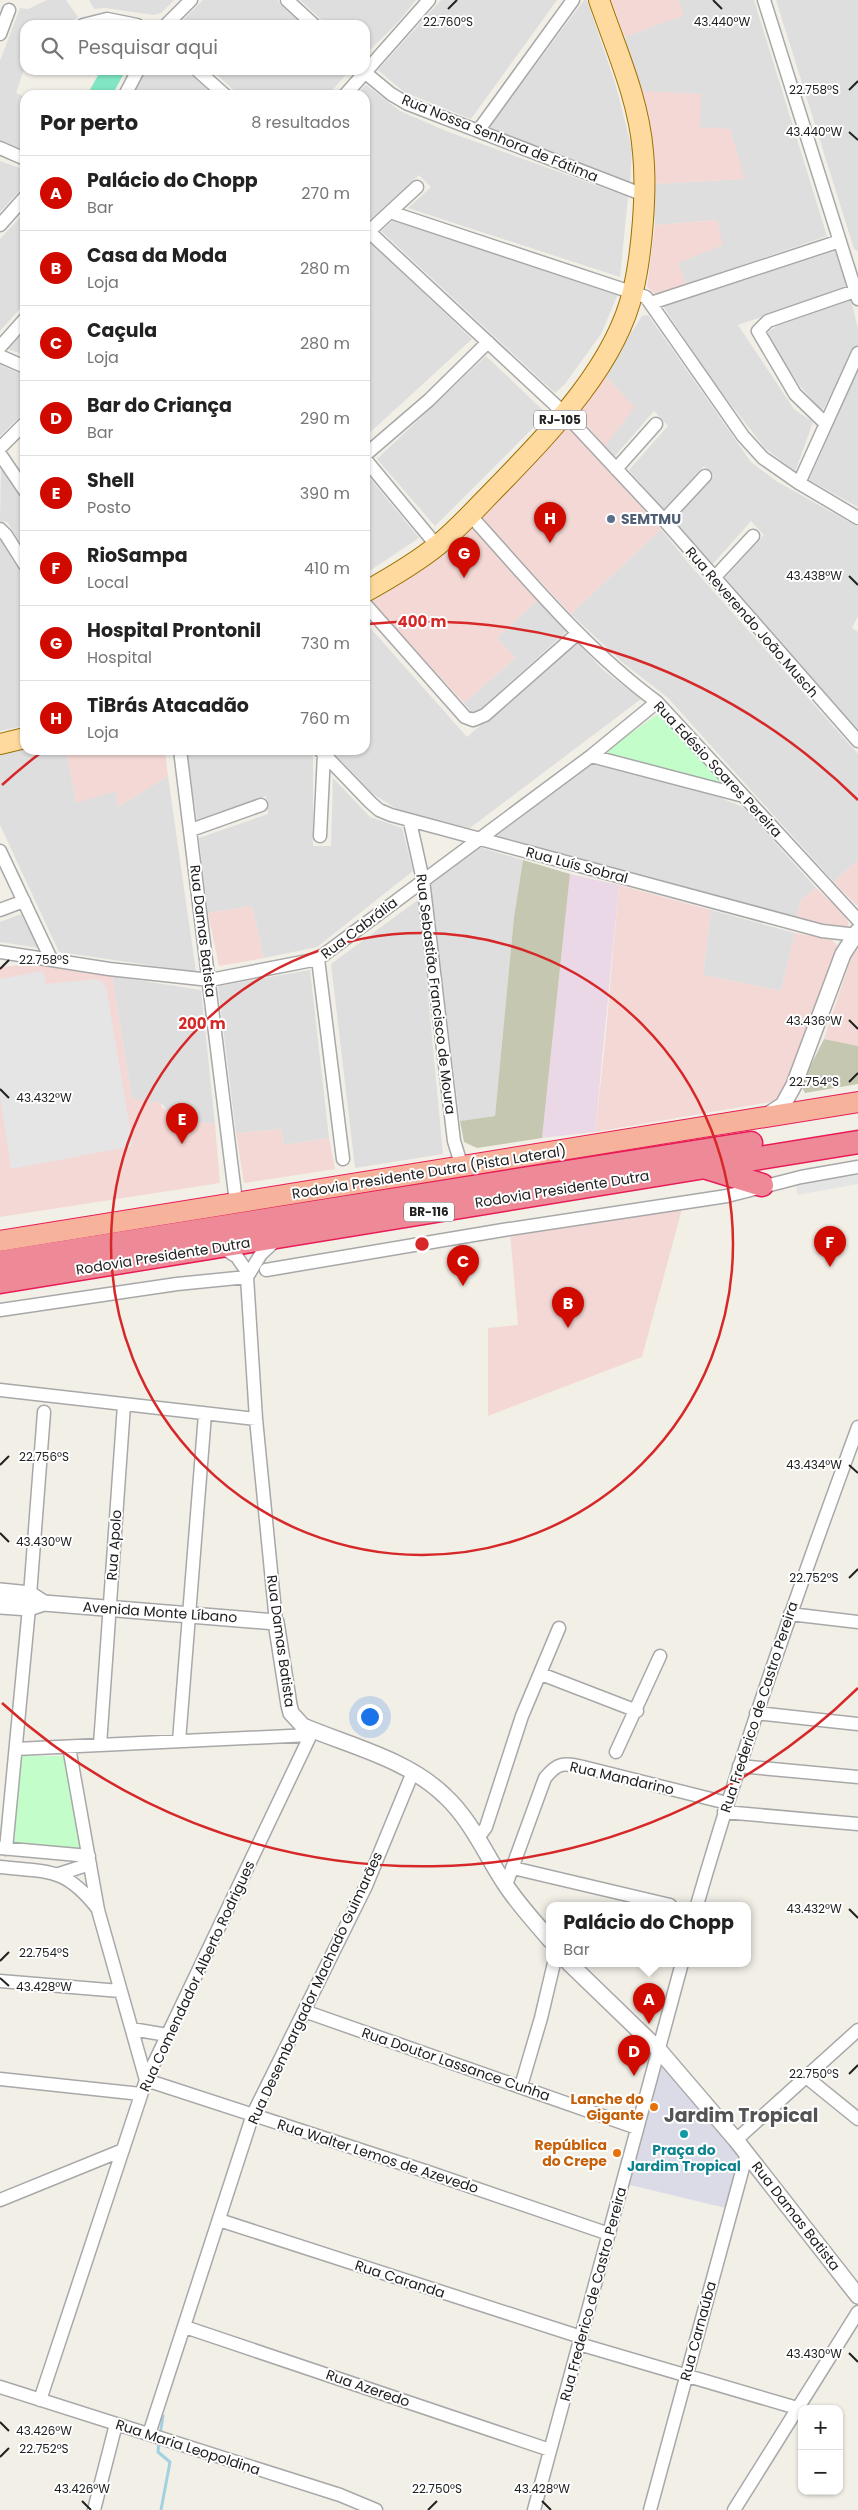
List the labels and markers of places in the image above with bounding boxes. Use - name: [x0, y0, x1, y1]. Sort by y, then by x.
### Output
- pin: H: [534, 502, 566, 543]
- place label: SEMTMU: [621, 509, 681, 529]
- marker: SEMTMU: [605, 513, 617, 525]
- pin: G: [448, 537, 480, 578]
- pin: E: [166, 1103, 198, 1144]
- pin: F: [814, 1226, 846, 1267]
- centre of rings: [413, 1235, 431, 1253]
- pin: C: [447, 1245, 479, 1286]
- pin: B: [552, 1287, 584, 1328]
- pin: A: [633, 1983, 665, 2024]
- pin: D: [618, 2035, 650, 2076]
- place label: Lanche do Gigante: [570, 2089, 644, 2125]
- marker: Lanche do Gigante: [648, 2101, 660, 2113]
- marker: Praça do Jardim Tropical: [678, 2128, 690, 2140]
- place label: República do Crepe: [535, 2135, 607, 2171]
- place label: Praça do Jardim Tropical: [627, 2140, 741, 2176]
- marker: República do Crepe: [611, 2147, 623, 2159]

